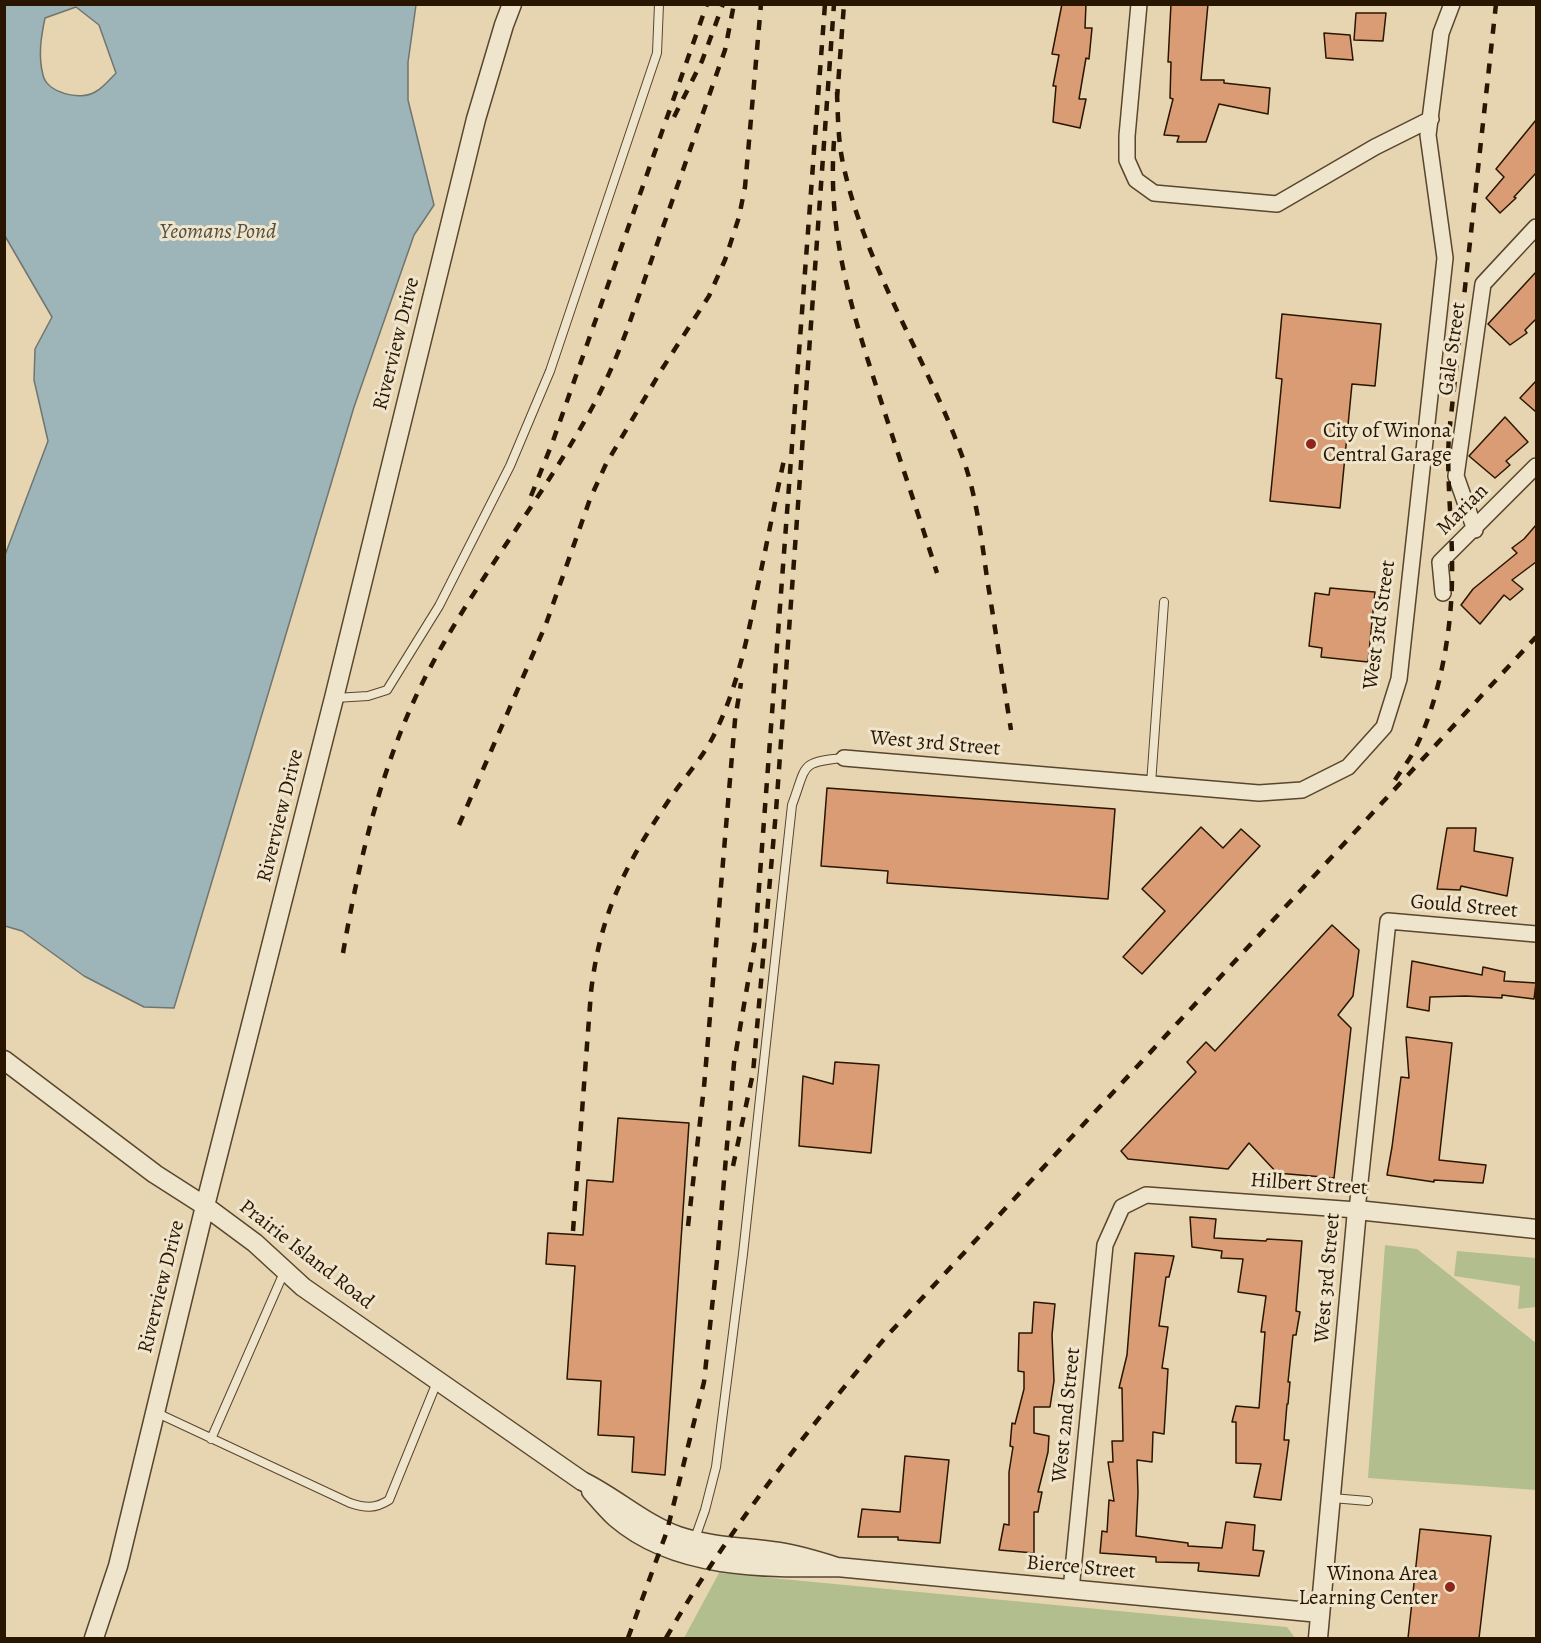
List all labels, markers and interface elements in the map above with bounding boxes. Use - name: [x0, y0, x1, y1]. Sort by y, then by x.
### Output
- water label: Yeomans Pond: [160, 220, 276, 246]
- street label: Riverview Drive: [368, 275, 426, 413]
- street label: Gale Street: [1434, 301, 1472, 397]
- place label: City of Winona Central Garage: [1323, 419, 1452, 469]
- marker: City of Winona Central Garage: [1304, 437, 1318, 451]
- street label: Marian: [1432, 479, 1494, 541]
- street label: West 3rd Street: [1358, 559, 1402, 691]
- street label: West 3rd Street: [869, 726, 1001, 762]
- street label: Riverview Drive: [252, 747, 310, 885]
- street label: Gould Street: [1409, 890, 1519, 924]
- street label: Hilbert Street: [1250, 1168, 1368, 1202]
- street label: Prairie Island Road: [234, 1195, 378, 1315]
- street label: West 3rd Street: [1310, 1212, 1346, 1344]
- street label: Riverview Drive: [133, 1218, 191, 1356]
- street label: West 2nd Street: [1047, 1346, 1087, 1484]
- street label: Bierce Street: [1025, 1551, 1137, 1585]
- place label: Winona Area Learning Center: [1298, 1562, 1438, 1612]
- marker: Winona Area Learning Center: [1443, 1580, 1457, 1594]

